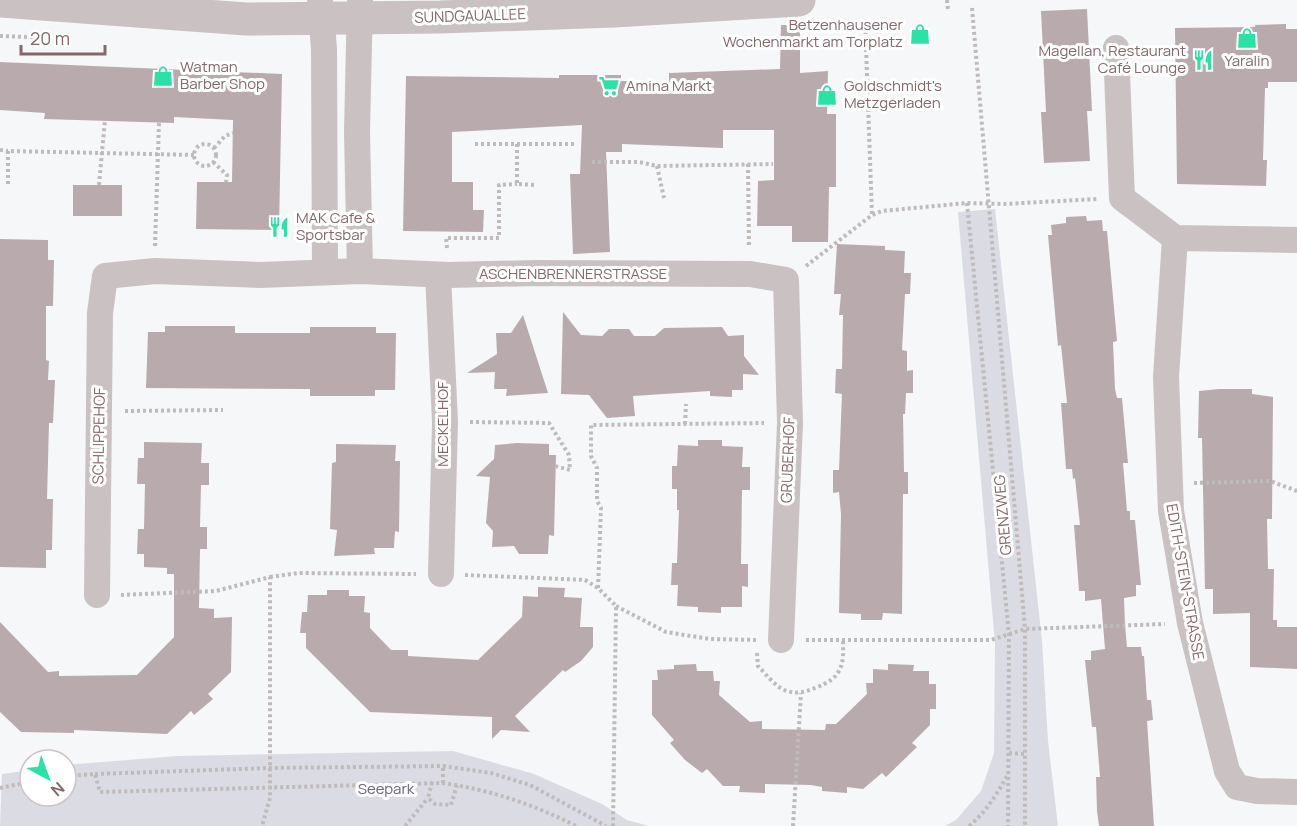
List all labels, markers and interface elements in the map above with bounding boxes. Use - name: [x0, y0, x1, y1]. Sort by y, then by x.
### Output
- street label: SUNDGAUALLEE: [414, 3, 526, 28]
- place label: Betzenhausener Wochenmarkt am Torplatz: [723, 14, 904, 52]
- scale bar: [21, 18, 105, 56]
- shop icon: Betzenhausener Wochenmarkt am Torplatz: [908, 22, 932, 46]
- text: 20 m: [30, 26, 70, 50]
- shop icon: Yaralin: [1235, 26, 1259, 50]
- place label: Magellan, Restaurant Café Lounge: [1038, 40, 1186, 78]
- restaurant icon: Magellan, Restaurant Café Lounge: [1191, 48, 1215, 72]
- place label: Yaralin: [1225, 50, 1270, 71]
- place label: Watman Barber Shop: [180, 56, 265, 94]
- shop icon: Watman Barber Shop: [151, 64, 175, 88]
- supermarket icon: Amina Markt: [597, 74, 621, 98]
- place label: Amina Markt: [626, 75, 712, 96]
- place label: Goldschmidt's Metzgerladen: [844, 75, 942, 113]
- shop icon: Goldschmidt's Metzgerladen: [815, 83, 839, 107]
- place label: MAK Cafe & Sportsbar: [296, 207, 376, 245]
- restaurant icon: MAK Cafe & Sportsbar: [267, 215, 291, 239]
- street label: ASCHENBRENNERSTRASSE: [479, 263, 667, 284]
- street label: MECKELHOF: [432, 381, 453, 467]
- street label: SCHLIPPEHOF: [87, 387, 110, 485]
- street label: GRUBERHOF: [775, 416, 800, 504]
- street label: GRENZWEG: [988, 473, 1016, 556]
- street label: EDITH-STEIN-STRASSE: [1161, 502, 1210, 662]
- north arrow: [18, 748, 78, 808]
- text: N: [46, 777, 69, 801]
- park label: Seepark: [358, 778, 415, 799]

